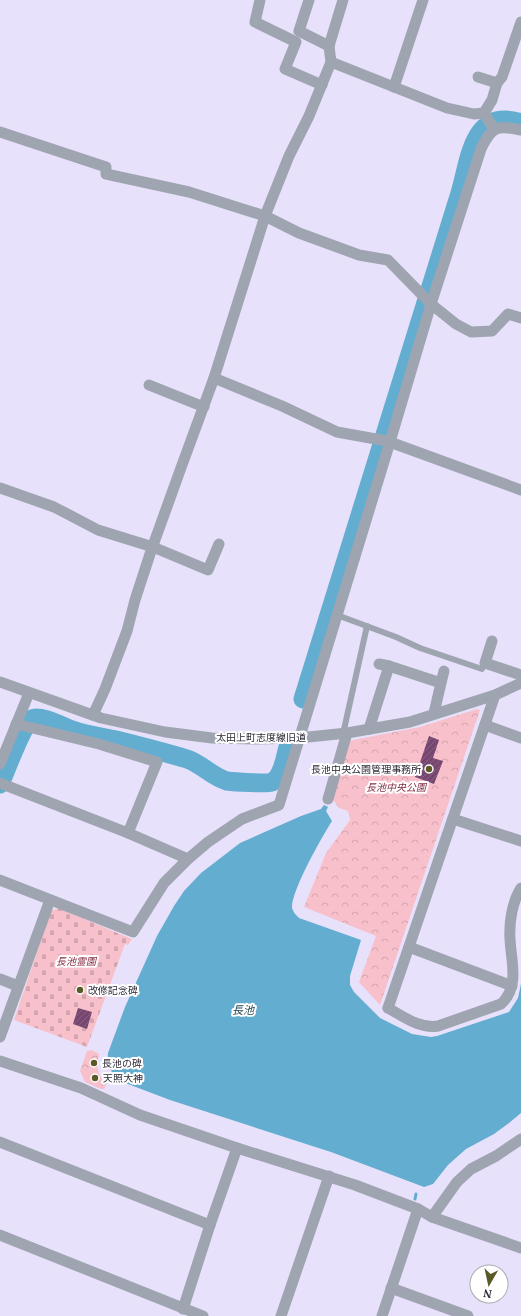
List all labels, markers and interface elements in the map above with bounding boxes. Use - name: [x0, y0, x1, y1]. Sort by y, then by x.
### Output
- street label: 太田上町志度線旧道: [216, 731, 306, 744]
- place label: 長池中央公園管理事務所: [311, 763, 421, 776]
- marker: 長池中央公園管理事務所: [424, 764, 434, 774]
- park label: 長池中央公園: [366, 781, 428, 794]
- park label: 長池霊園: [56, 955, 98, 968]
- place label: 改修記念碑: [88, 984, 138, 997]
- marker: 改修記念碑: [75, 985, 85, 995]
- water label: 長池: [232, 1003, 255, 1017]
- place label: 長池の碑: [102, 1057, 142, 1070]
- marker: 長池の碑: [89, 1058, 99, 1068]
- place label: 天照大神: [103, 1072, 143, 1085]
- marker: 天照大神: [90, 1073, 100, 1083]
- north arrow: [469, 1264, 509, 1304]
- text: N: [482, 1286, 493, 1301]

